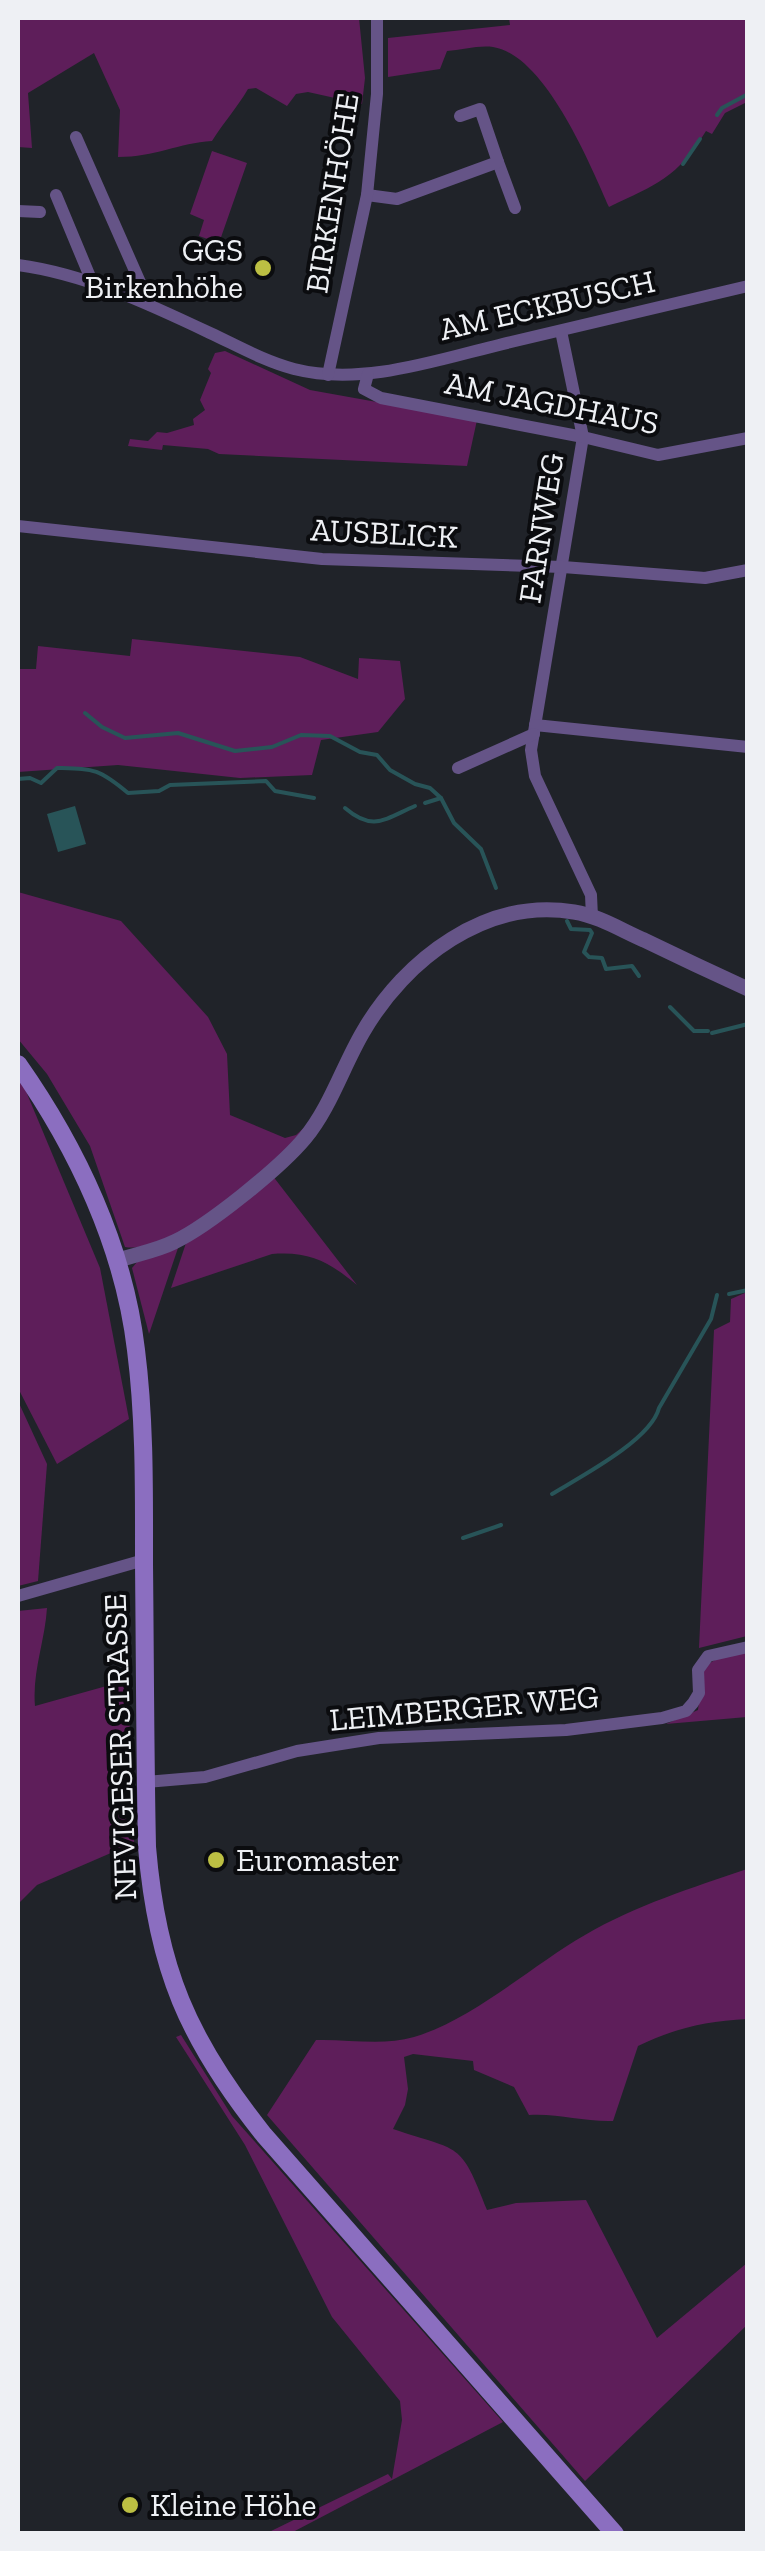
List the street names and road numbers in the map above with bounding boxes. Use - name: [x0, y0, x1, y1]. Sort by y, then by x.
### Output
- street label: BIRKENHÖHE: [297, 90, 367, 296]
- street label: AM ECKBUSCH: [435, 262, 659, 348]
- street label: AM JAGDHAUS: [442, 364, 662, 442]
- street label: FARNWEG: [510, 450, 572, 606]
- street label: AUSBLICK: [309, 510, 459, 556]
- street label: NEVIGESER STRASSE: [96, 1593, 144, 1901]
- street label: LEIMBERGER WEG: [328, 1677, 600, 1739]

